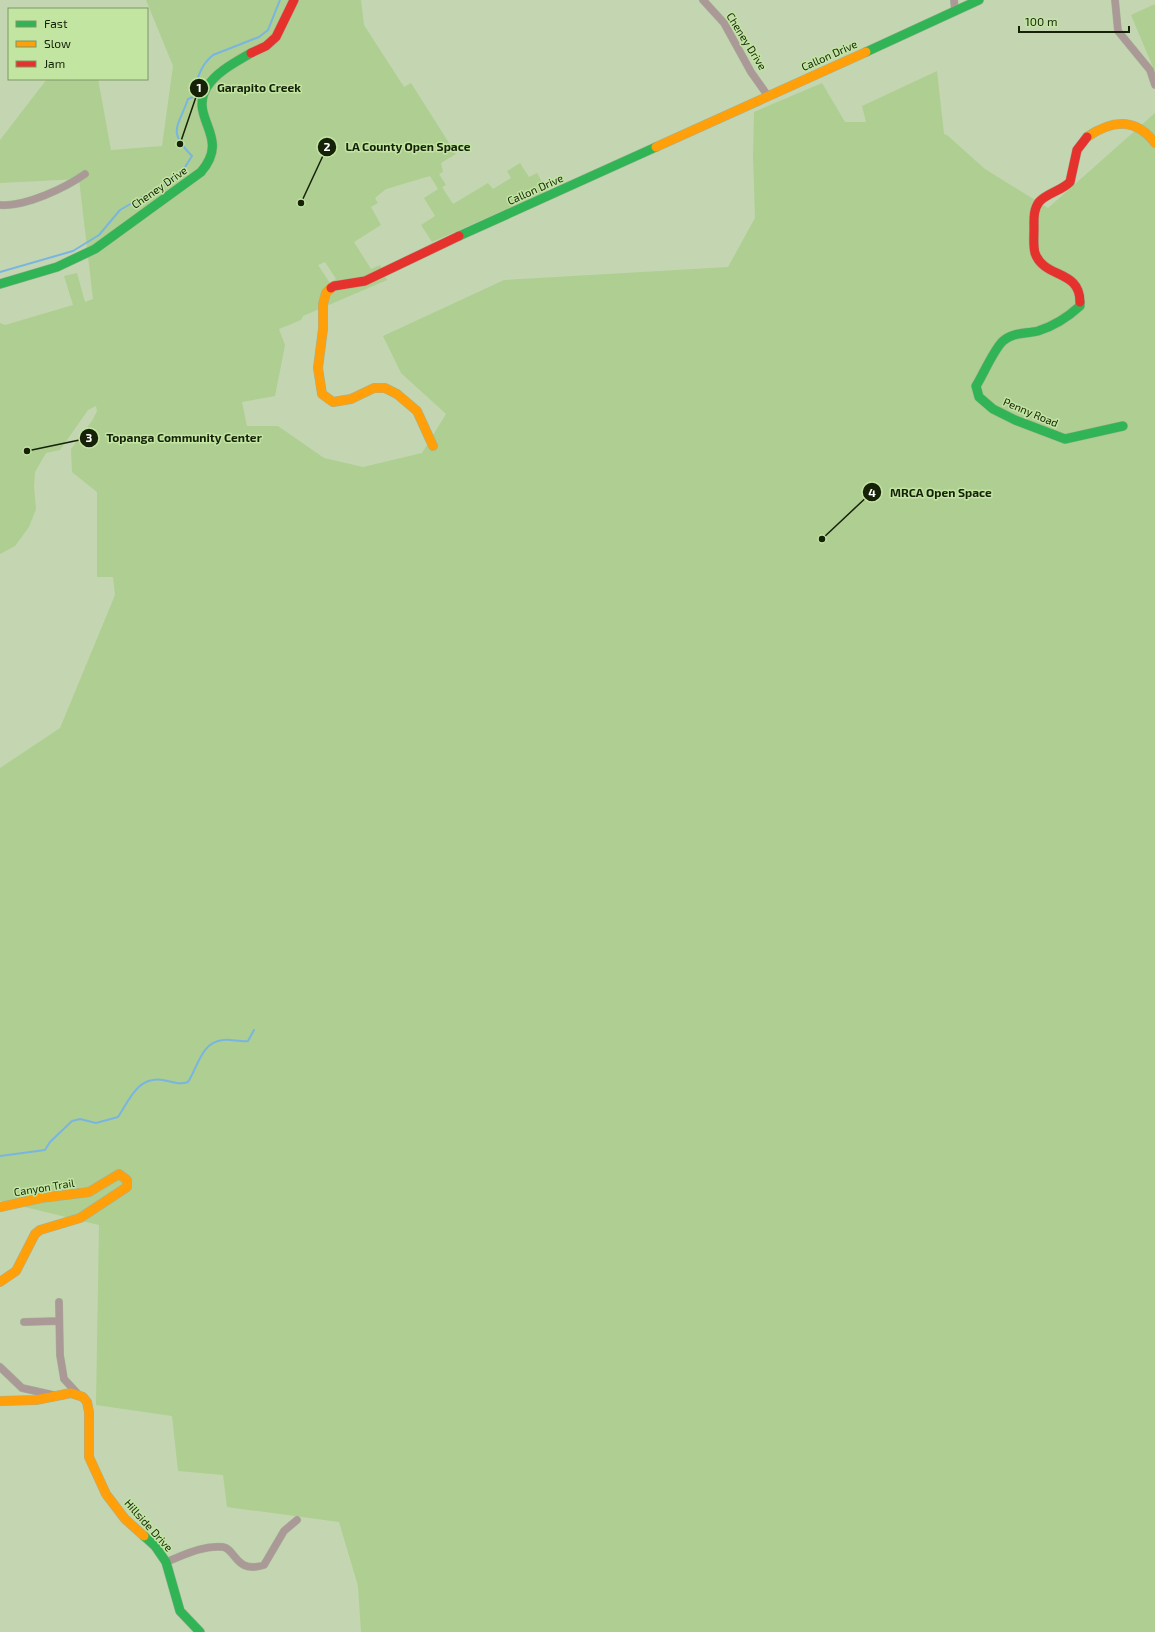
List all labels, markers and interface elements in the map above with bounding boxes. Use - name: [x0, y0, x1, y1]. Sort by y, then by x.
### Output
- legend: [8, 8, 148, 80]
- scale bar: [1019, 8, 1129, 34]
- street label: Cheney Drive: [724, 10, 770, 72]
- text: 100 m: [1025, 14, 1057, 28]
- text: Fast: [44, 16, 68, 30]
- text: Slow: [44, 36, 71, 50]
- street label: Callon Drive: [799, 37, 859, 73]
- text: Jam: [44, 56, 65, 70]
- callout: Garapito Creek: [189, 76, 309, 100]
- text: 1: [196, 80, 202, 94]
- text: Garapito Creek: [217, 80, 301, 94]
- callout: LA County Open Space: [317, 135, 478, 159]
- text: 2: [324, 139, 331, 153]
- text: LA County Open Space: [346, 139, 471, 154]
- street label: Cheney Drive: [129, 163, 189, 211]
- street label: Callon Drive: [505, 171, 565, 207]
- street label: Penny Road: [1002, 395, 1060, 429]
- callout: Topanga Community Center: [79, 426, 270, 450]
- text: 3: [86, 430, 93, 444]
- text: Topanga Community Center: [106, 430, 262, 445]
- callout: MRCA Open Space: [862, 480, 1000, 504]
- text: 4: [868, 485, 876, 499]
- text: MRCA Open Space: [890, 485, 992, 499]
- street label: Canyon Trail: [13, 1176, 76, 1198]
- street label: Hillside Drive: [122, 1496, 176, 1554]

